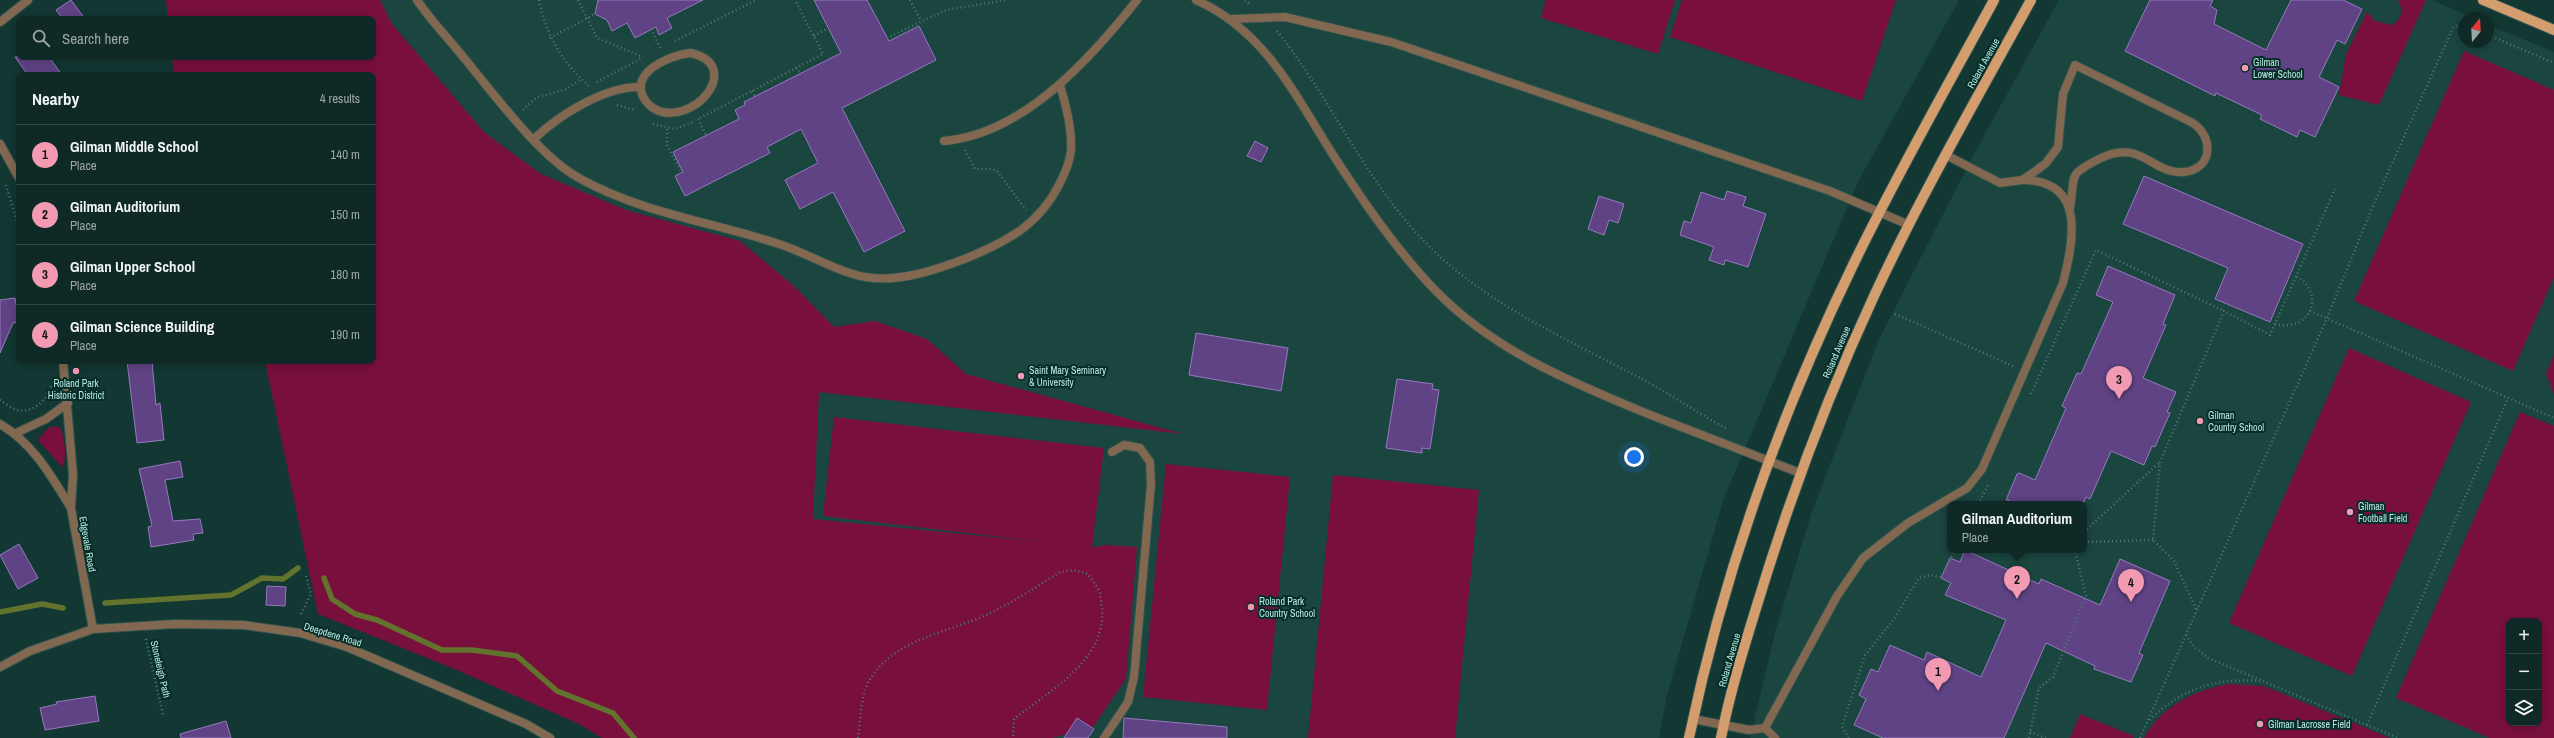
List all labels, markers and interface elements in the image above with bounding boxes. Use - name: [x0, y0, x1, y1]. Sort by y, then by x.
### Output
- north arrow: [2458, 12, 2494, 48]
- search box: [16, 16, 376, 60]
- icon: search: [30, 27, 52, 49]
- text: Search here: [62, 28, 129, 49]
- street label: Roland Avenue: [1964, 35, 2003, 91]
- place label: Gilman Lower School: [2253, 56, 2303, 81]
- marker: Gilman Lower School: [2240, 63, 2250, 73]
- text: Nearby: [32, 87, 79, 110]
- text: 4 results: [320, 90, 360, 107]
- text: Gilman Middle School: [70, 136, 199, 157]
- text: 1: [42, 146, 48, 163]
- text: 140 m: [330, 146, 360, 163]
- text: Place: [70, 157, 97, 174]
- text: Gilman Auditorium: [70, 196, 180, 217]
- text: 2: [42, 206, 48, 223]
- text: 150 m: [330, 206, 360, 223]
- text: Place: [70, 217, 97, 234]
- text: Gilman Upper School: [70, 256, 195, 277]
- text: 3: [42, 266, 48, 283]
- text: 180 m: [330, 266, 360, 283]
- text: Place: [70, 277, 97, 294]
- text: Gilman Science Building: [70, 316, 214, 337]
- street label: Roland Avenue: [1820, 324, 1853, 380]
- text: 4: [42, 326, 48, 343]
- text: 190 m: [330, 326, 360, 343]
- text: Place: [70, 337, 97, 354]
- place label: Saint Mary Seminary & University: [1029, 364, 1107, 389]
- marker: Roland Park Historic District: [71, 366, 81, 376]
- pin: 3: [2106, 366, 2132, 399]
- marker: Saint Mary Seminary & University: [1016, 371, 1026, 381]
- place label: Roland Park Historic District: [48, 377, 105, 402]
- place label: Gilman Country School: [2208, 409, 2264, 434]
- marker: Gilman Country School: [2195, 416, 2205, 426]
- your location: [1624, 447, 1644, 467]
- place label: Gilman Football Field: [2358, 500, 2407, 525]
- popup: [1947, 501, 2087, 553]
- marker: Gilman Football Field: [2345, 507, 2355, 517]
- text: Gilman Auditorium: [1962, 508, 2072, 529]
- street label: Edgevale Road: [76, 515, 99, 573]
- text: Place: [1962, 529, 1989, 546]
- pin: 2: [2004, 566, 2030, 599]
- pin: 4: [2118, 569, 2144, 602]
- place label: Roland Park Country School: [1259, 595, 1315, 620]
- marker: Roland Park Country School: [1246, 602, 1256, 612]
- map controls: [2506, 618, 2542, 726]
- button: +: [2506, 618, 2542, 654]
- street label: Deepdene Road: [302, 620, 363, 649]
- street label: Roland Avenue: [1716, 631, 1743, 689]
- street label: Stoneleigh Path: [148, 639, 173, 699]
- button: −: [2506, 654, 2542, 690]
- pin: 1: [1925, 658, 1951, 691]
- button: layers: [2506, 690, 2542, 726]
- place label: Gilman Lacrosse Field: [2268, 718, 2351, 731]
- marker: Gilman Lacrosse Field: [2255, 719, 2265, 729]

